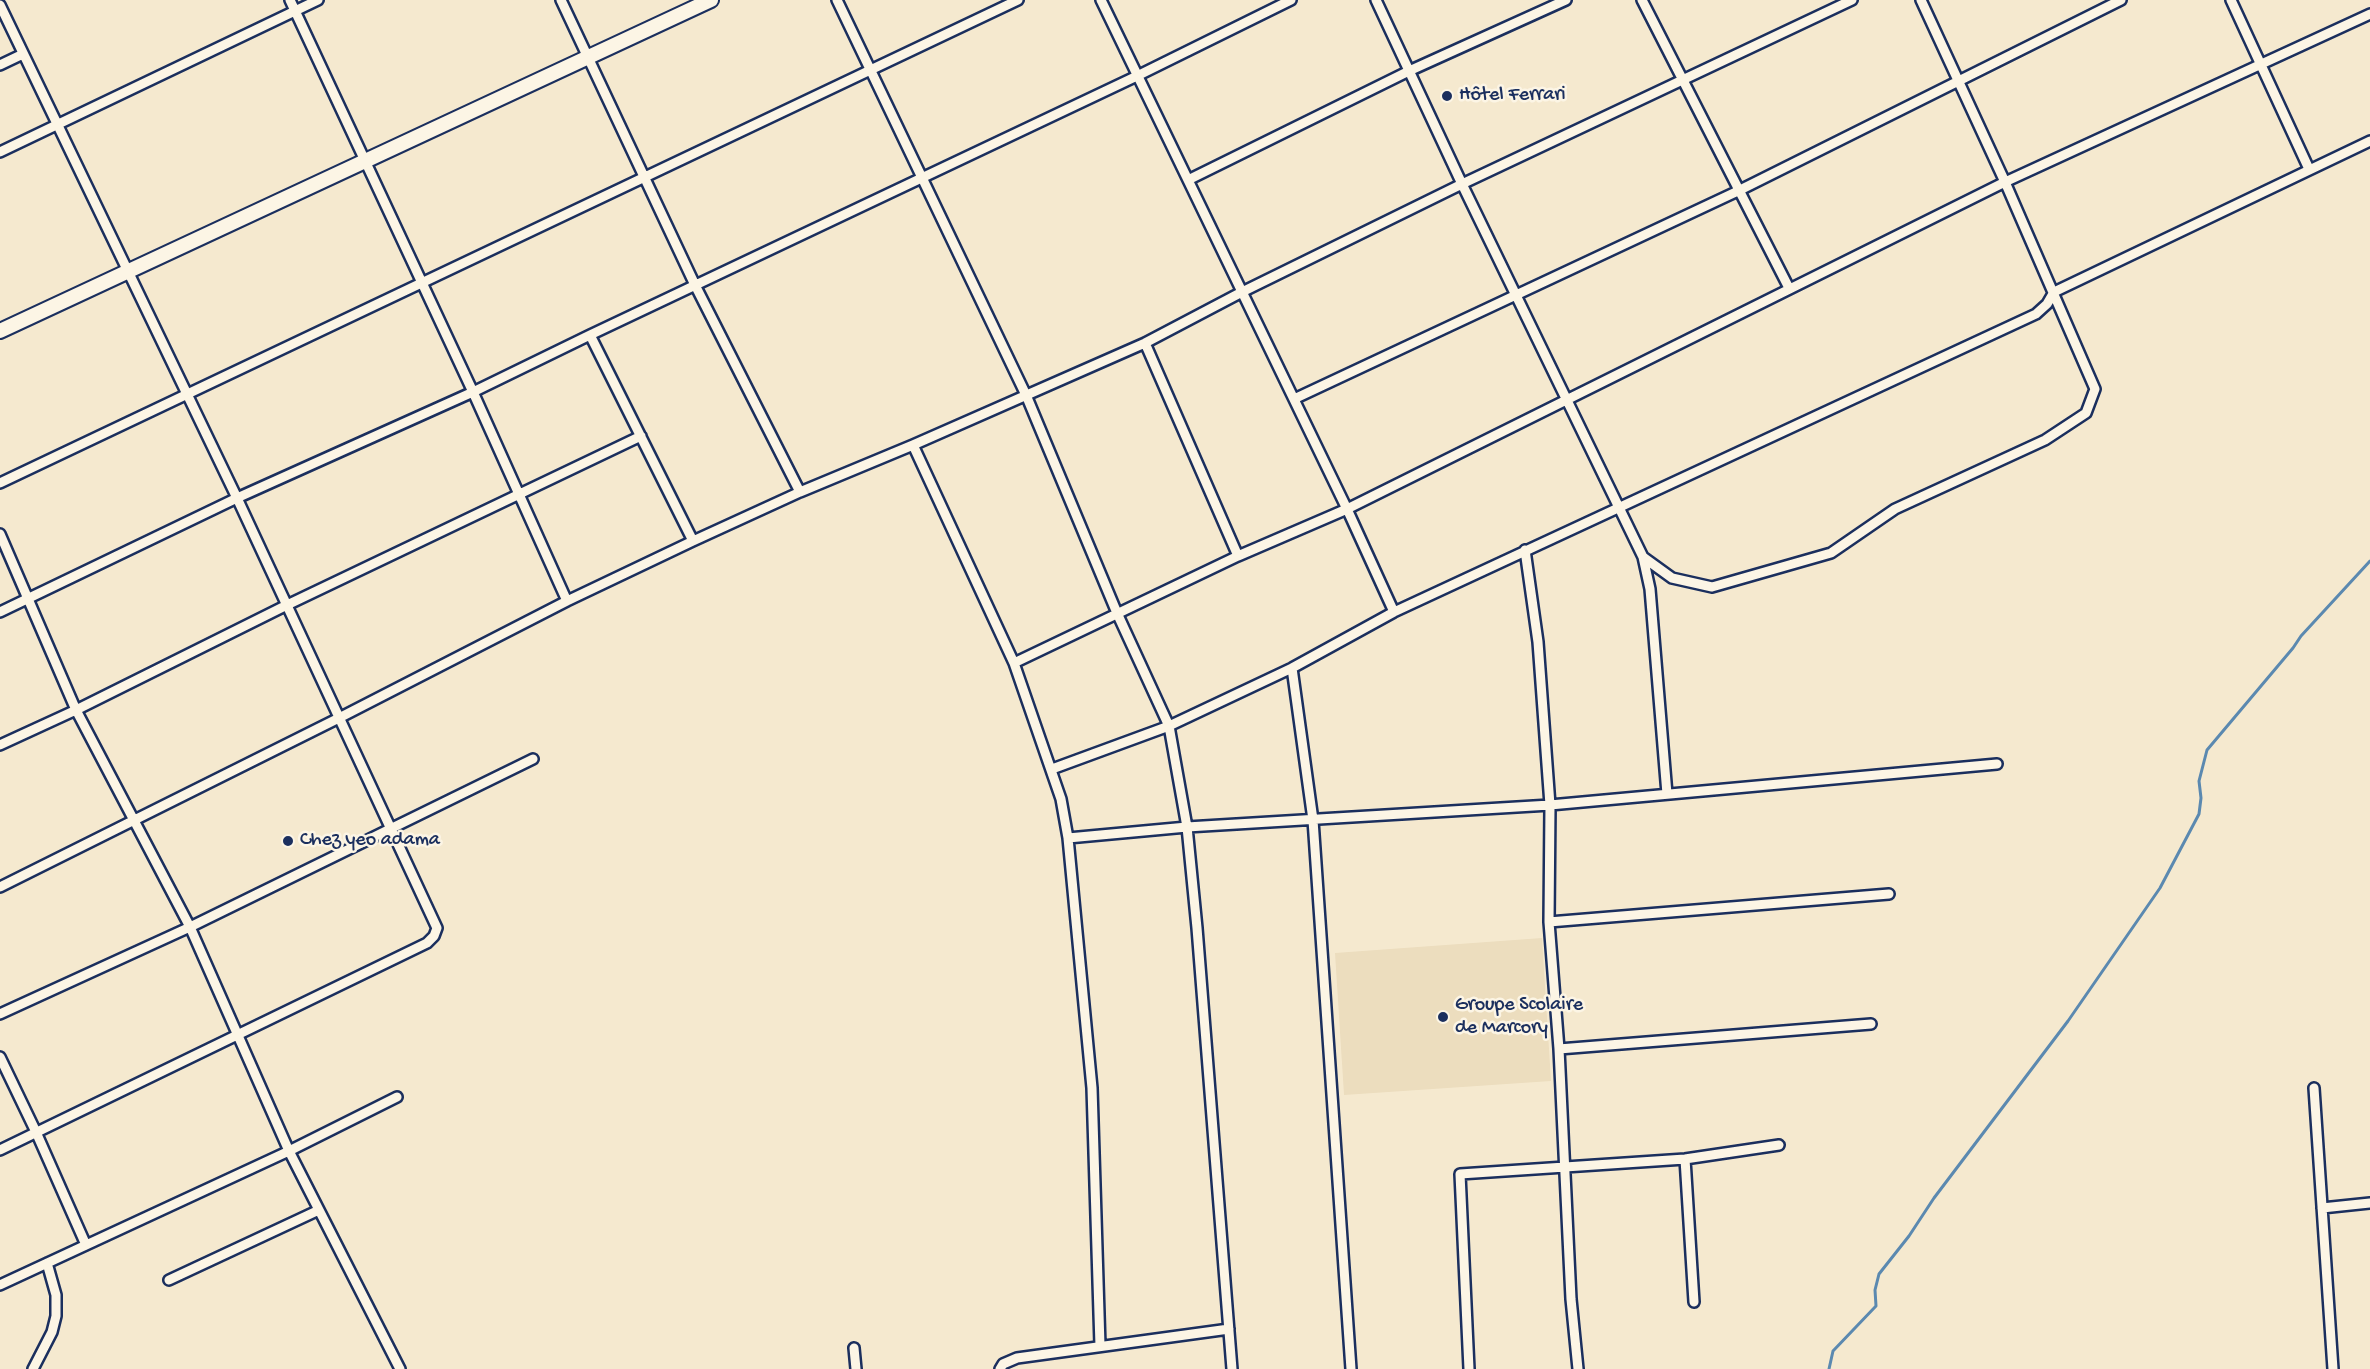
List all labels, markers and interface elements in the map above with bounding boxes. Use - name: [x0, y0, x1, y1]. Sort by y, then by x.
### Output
- place label: Hôtel Ferrari: [1459, 84, 1566, 108]
- marker: Hôtel Ferrari: [1440, 89, 1454, 103]
- place label: Chez yeo adama: [300, 829, 440, 853]
- marker: Chez yeo adama: [281, 834, 295, 848]
- place label: Groupe Scolaire de Marcory: [1455, 994, 1583, 1041]
- marker: Groupe Scolaire de Marcory: [1436, 1010, 1450, 1024]

